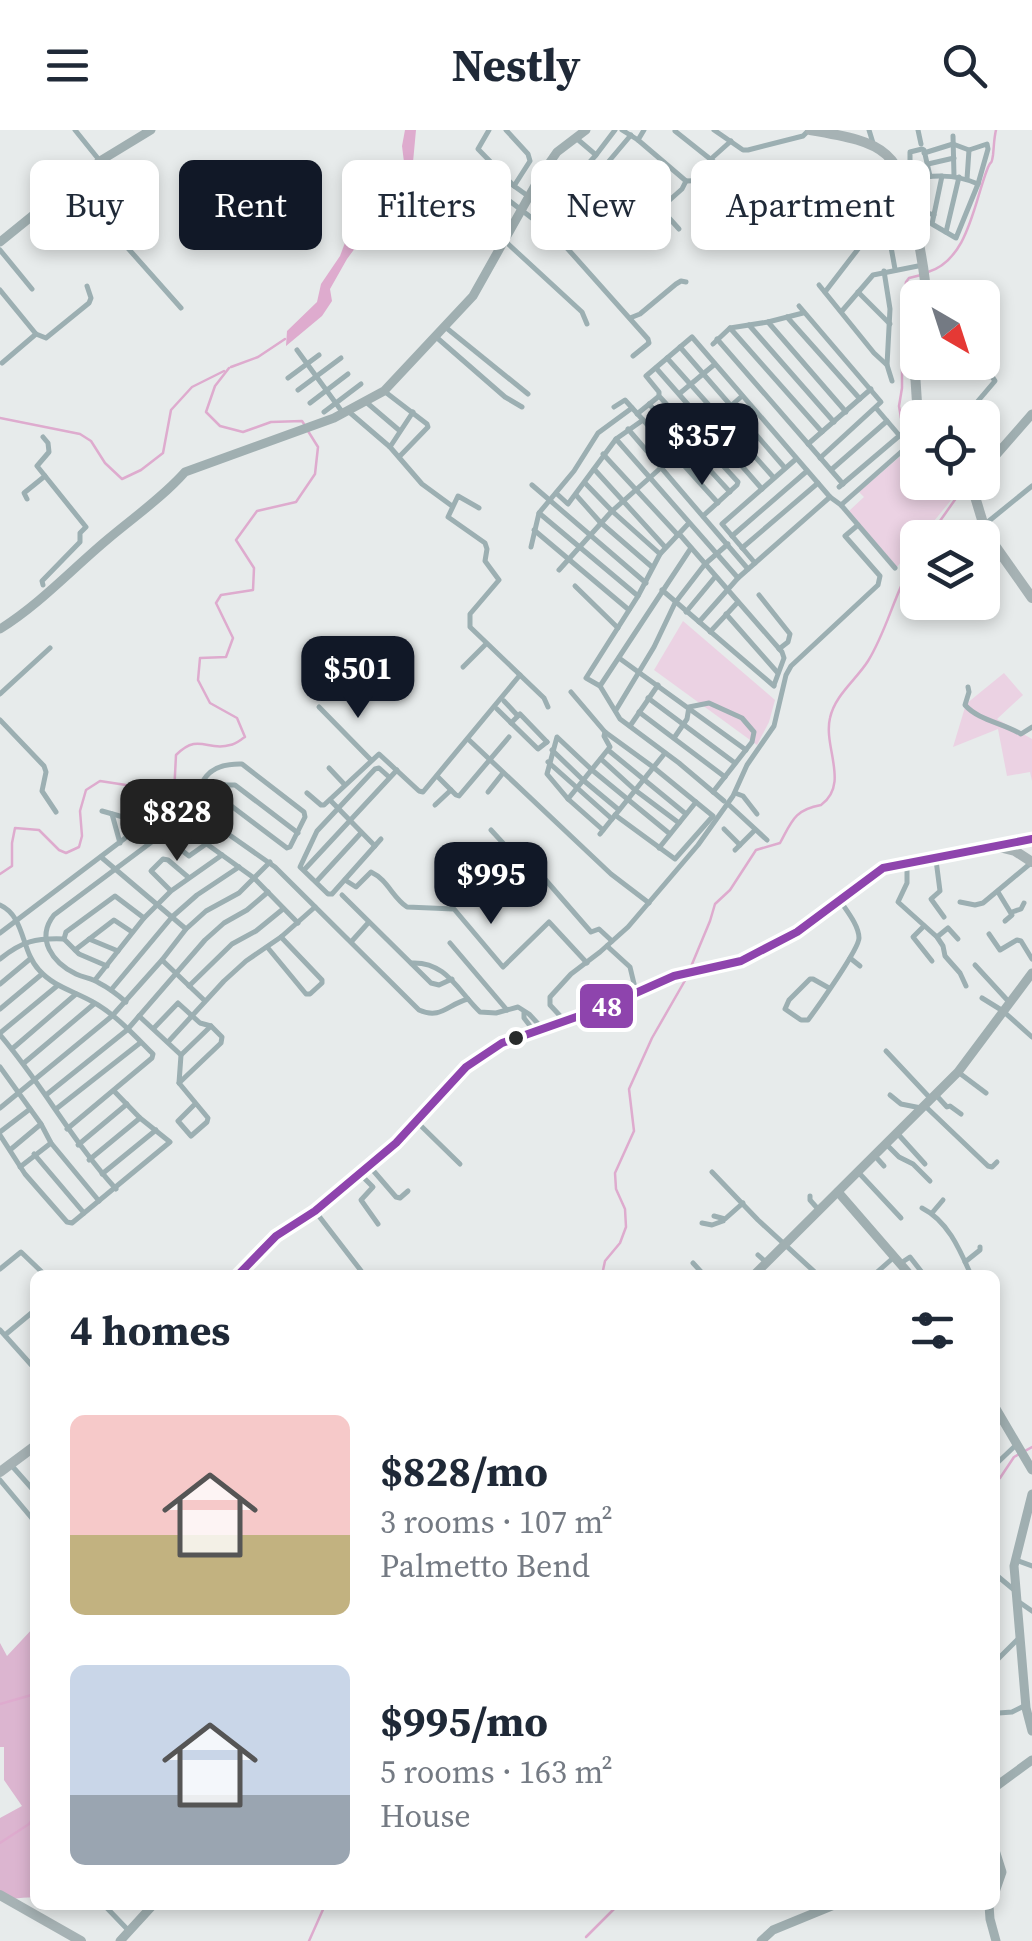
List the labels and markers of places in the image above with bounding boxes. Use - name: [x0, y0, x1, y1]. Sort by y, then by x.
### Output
- pin: $357: [643, 403, 761, 488]
- pin: $501: [299, 636, 417, 721]
- pin: $828: [118, 779, 236, 864]
- pin: $995: [432, 842, 550, 927]
- unlabelled marker: [506, 1028, 526, 1048]

